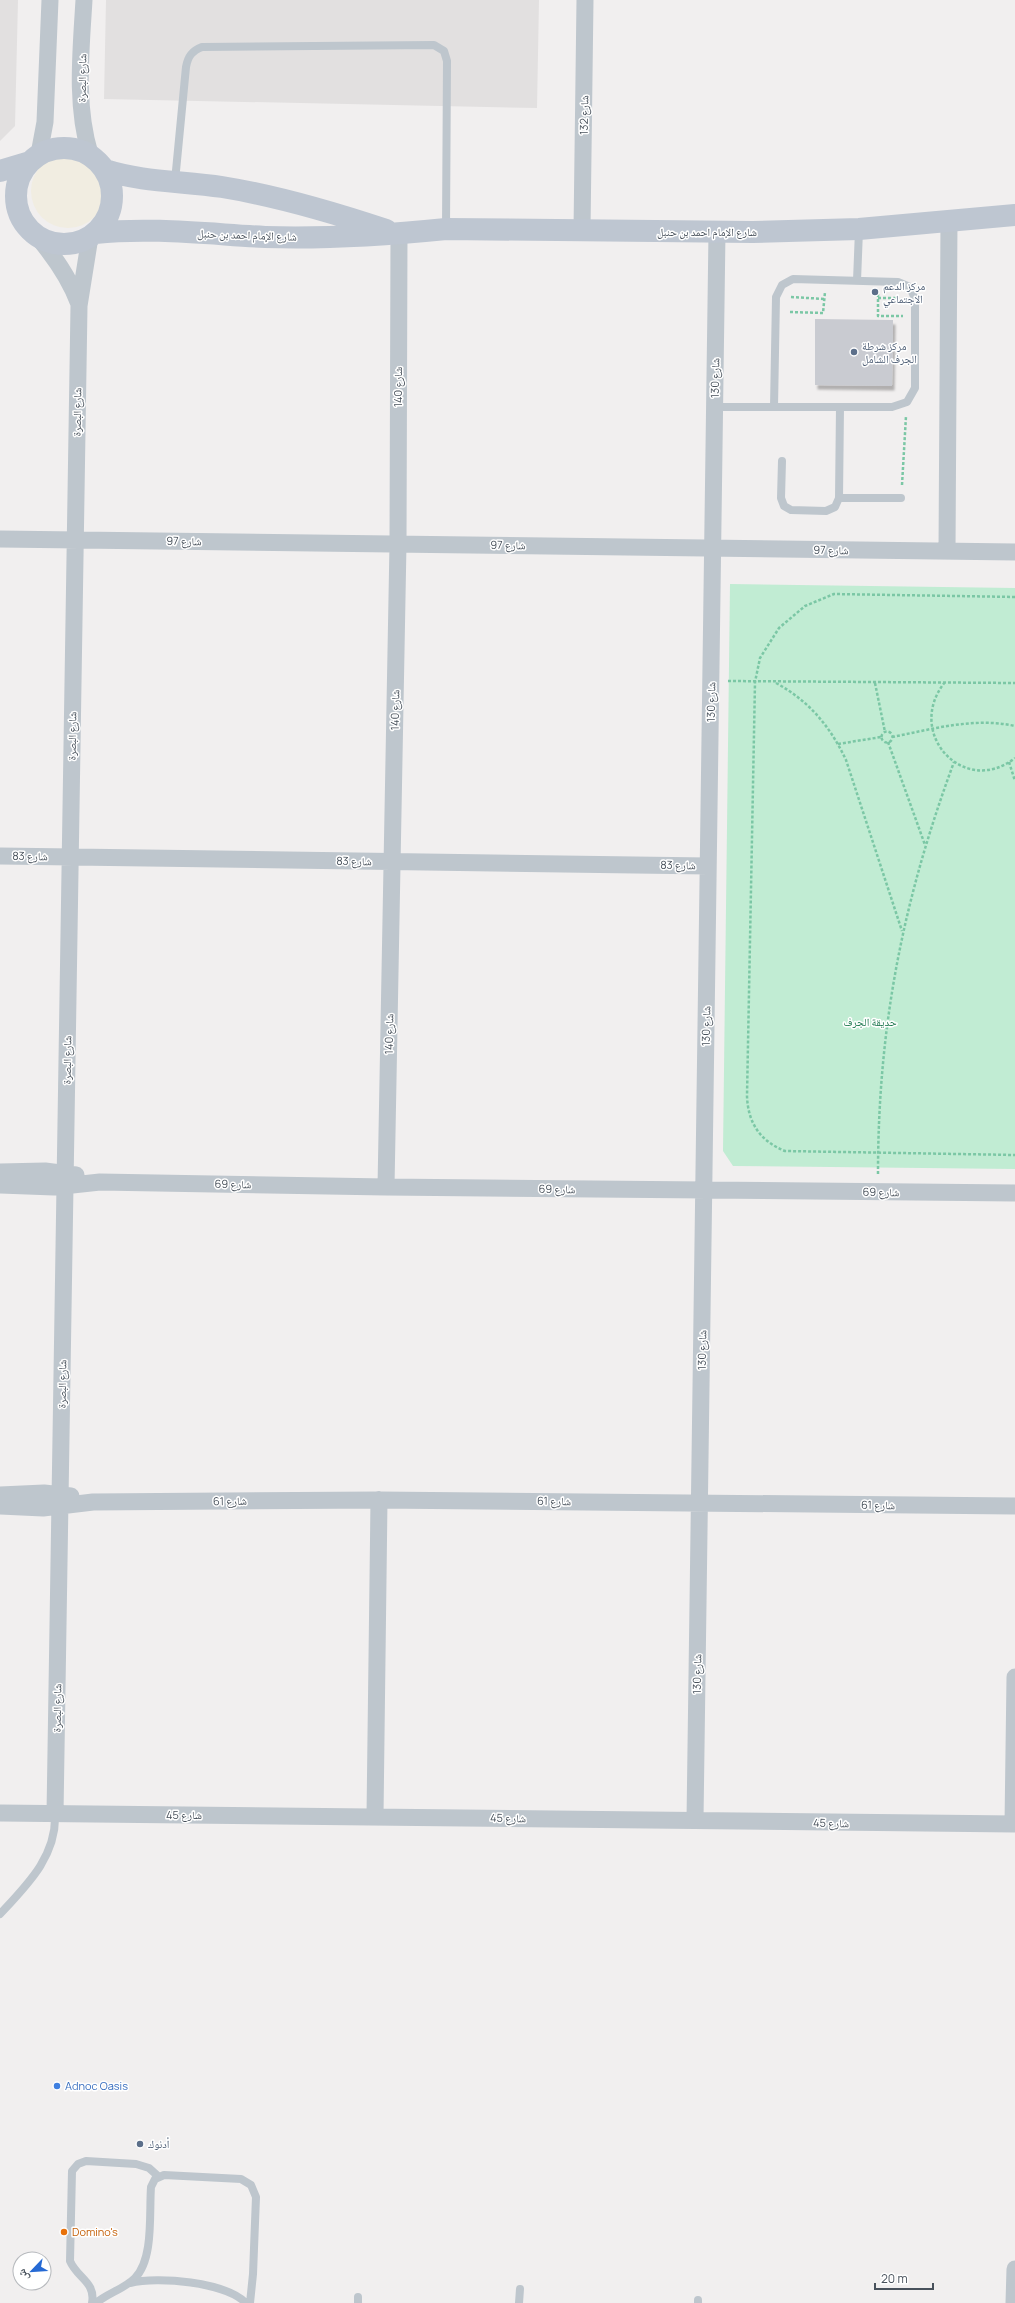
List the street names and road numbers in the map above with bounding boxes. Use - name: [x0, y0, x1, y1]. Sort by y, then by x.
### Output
- street label: شارع البصرة: [74, 53, 89, 103]
- street label: شارع 132: [576, 95, 591, 135]
- street label: شارع الإمام احمد بن حنبل: [657, 224, 757, 239]
- street label: شارع الإمام احمد بن حنبل: [197, 225, 297, 244]
- street label: شارع 130: [707, 358, 722, 398]
- street label: شارع 140: [390, 367, 405, 407]
- street label: شارع البصرة: [69, 387, 84, 437]
- street label: شارع 97: [166, 533, 202, 548]
- street label: شارع 97: [490, 537, 526, 552]
- street label: شارع 97: [813, 542, 849, 557]
- street label: شارع 130: [703, 682, 718, 722]
- street label: شارع 140: [387, 690, 402, 730]
- street label: شارع البصرة: [64, 711, 79, 761]
- street label: شارع 83: [12, 848, 48, 863]
- street label: شارع 83: [336, 853, 372, 868]
- street label: شارع 83: [660, 857, 696, 872]
- street label: شارع 130: [698, 1006, 713, 1046]
- street label: شارع 140: [381, 1014, 396, 1054]
- street label: شارع البصرة: [59, 1035, 74, 1085]
- street label: شارع 69: [215, 1176, 251, 1191]
- street label: شارع 69: [539, 1181, 575, 1196]
- street label: شارع 69: [863, 1184, 899, 1199]
- street label: شارع 130: [694, 1330, 709, 1370]
- street label: شارع البصرة: [54, 1359, 69, 1409]
- street label: شارع 61: [213, 1493, 247, 1508]
- street label: شارع 61: [537, 1493, 571, 1508]
- street label: شارع 61: [861, 1497, 895, 1512]
- street label: شارع 130: [689, 1654, 704, 1694]
- street label: شارع البصرة: [49, 1683, 64, 1733]
- street label: شارع 45: [166, 1807, 202, 1822]
- street label: شارع 45: [490, 1810, 526, 1825]
- street label: شارع 45: [813, 1815, 849, 1830]

